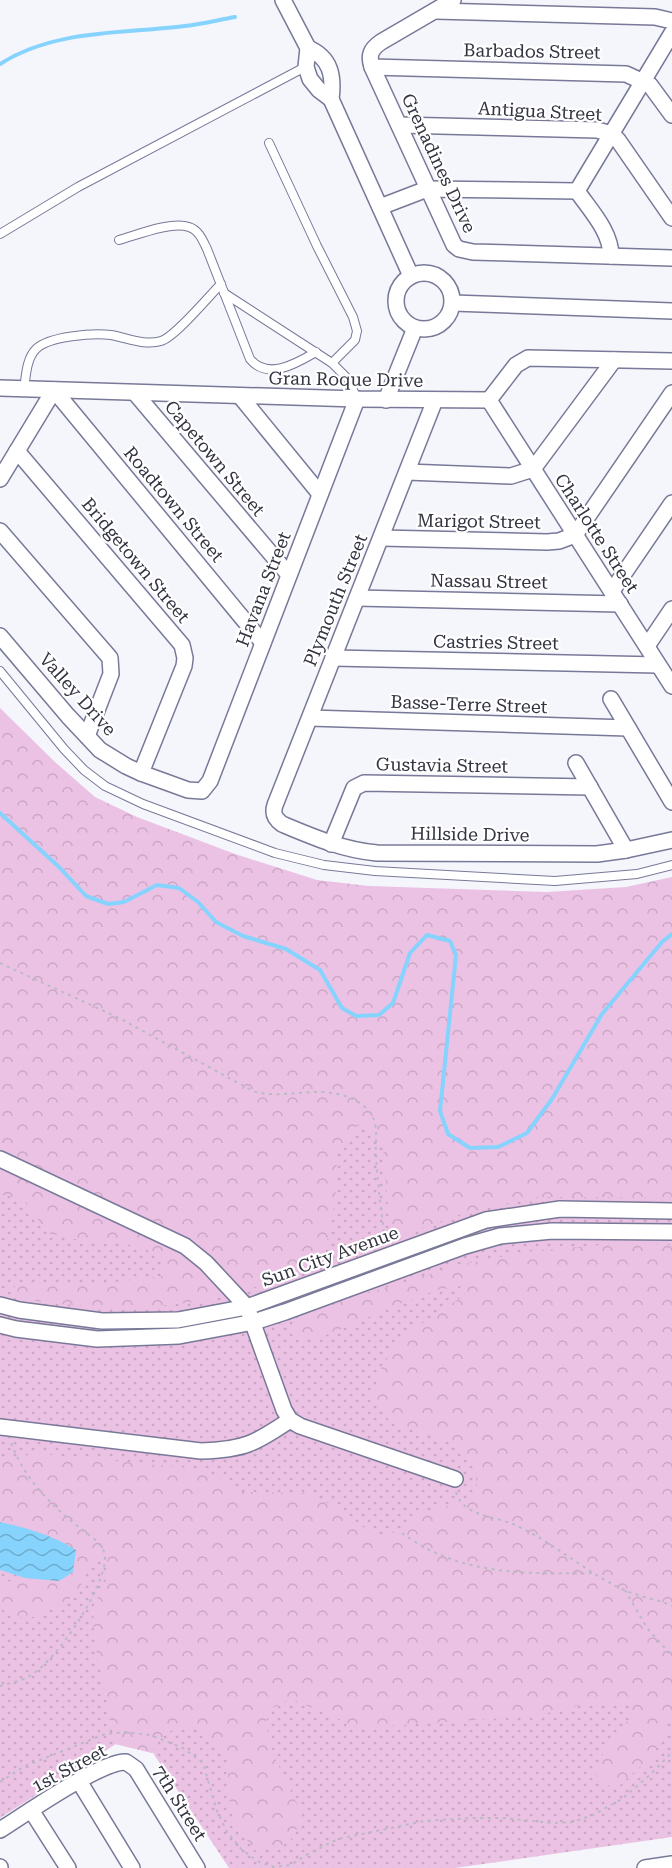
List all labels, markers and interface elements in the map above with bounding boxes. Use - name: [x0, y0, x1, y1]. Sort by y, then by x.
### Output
- street label: Barbados Street: [463, 39, 601, 63]
- street label: Grenadines Drive: [398, 90, 481, 236]
- street label: Antigua Street: [478, 97, 603, 125]
- street label: Gran Roque Drive: [269, 367, 424, 391]
- street label: Capetown Street: [161, 396, 270, 520]
- street label: Roadtown Street: [120, 442, 229, 566]
- street label: Charlotte Street: [551, 469, 643, 597]
- street label: Bridgetown Street: [78, 493, 194, 627]
- street label: Marigot Street: [417, 509, 541, 533]
- street label: Havana Street: [231, 528, 295, 649]
- street label: Plymouth Street: [299, 531, 371, 669]
- street label: Nassau Street: [430, 569, 548, 593]
- street label: Castries Street: [433, 630, 559, 654]
- street label: Valley Drive: [35, 648, 121, 740]
- street label: Basse-Terre Street: [390, 691, 548, 717]
- street label: Gustavia Street: [376, 753, 509, 777]
- street label: Hillside Drive: [410, 822, 530, 846]
- street label: Sun City Avenue: [259, 1221, 401, 1291]
- street label: 1st Street: [28, 1739, 110, 1796]
- street label: 7th Street: [149, 1762, 211, 1845]

